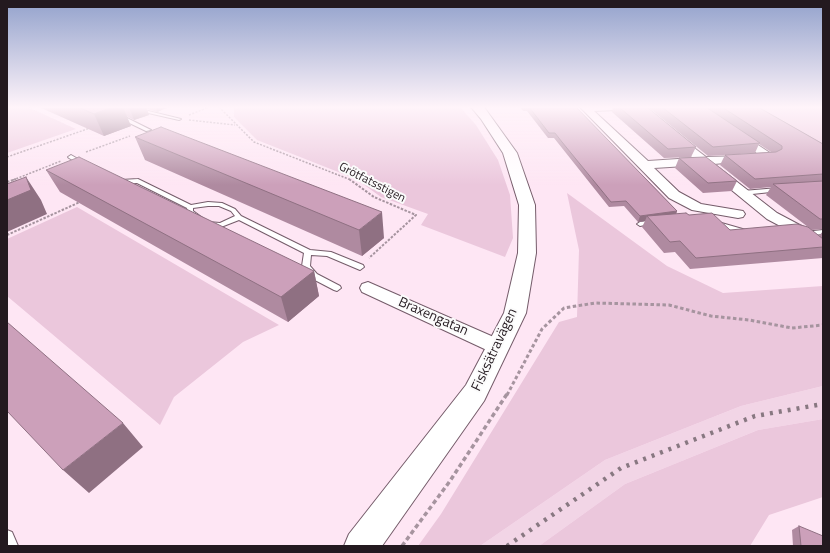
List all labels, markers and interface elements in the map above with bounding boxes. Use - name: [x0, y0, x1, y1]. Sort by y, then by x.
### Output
- street label: Grötfatsstigen: [336, 160, 408, 206]
- street label: Braxengatan: [395, 294, 471, 340]
- street label: Fisksätravägen: [469, 306, 521, 394]

